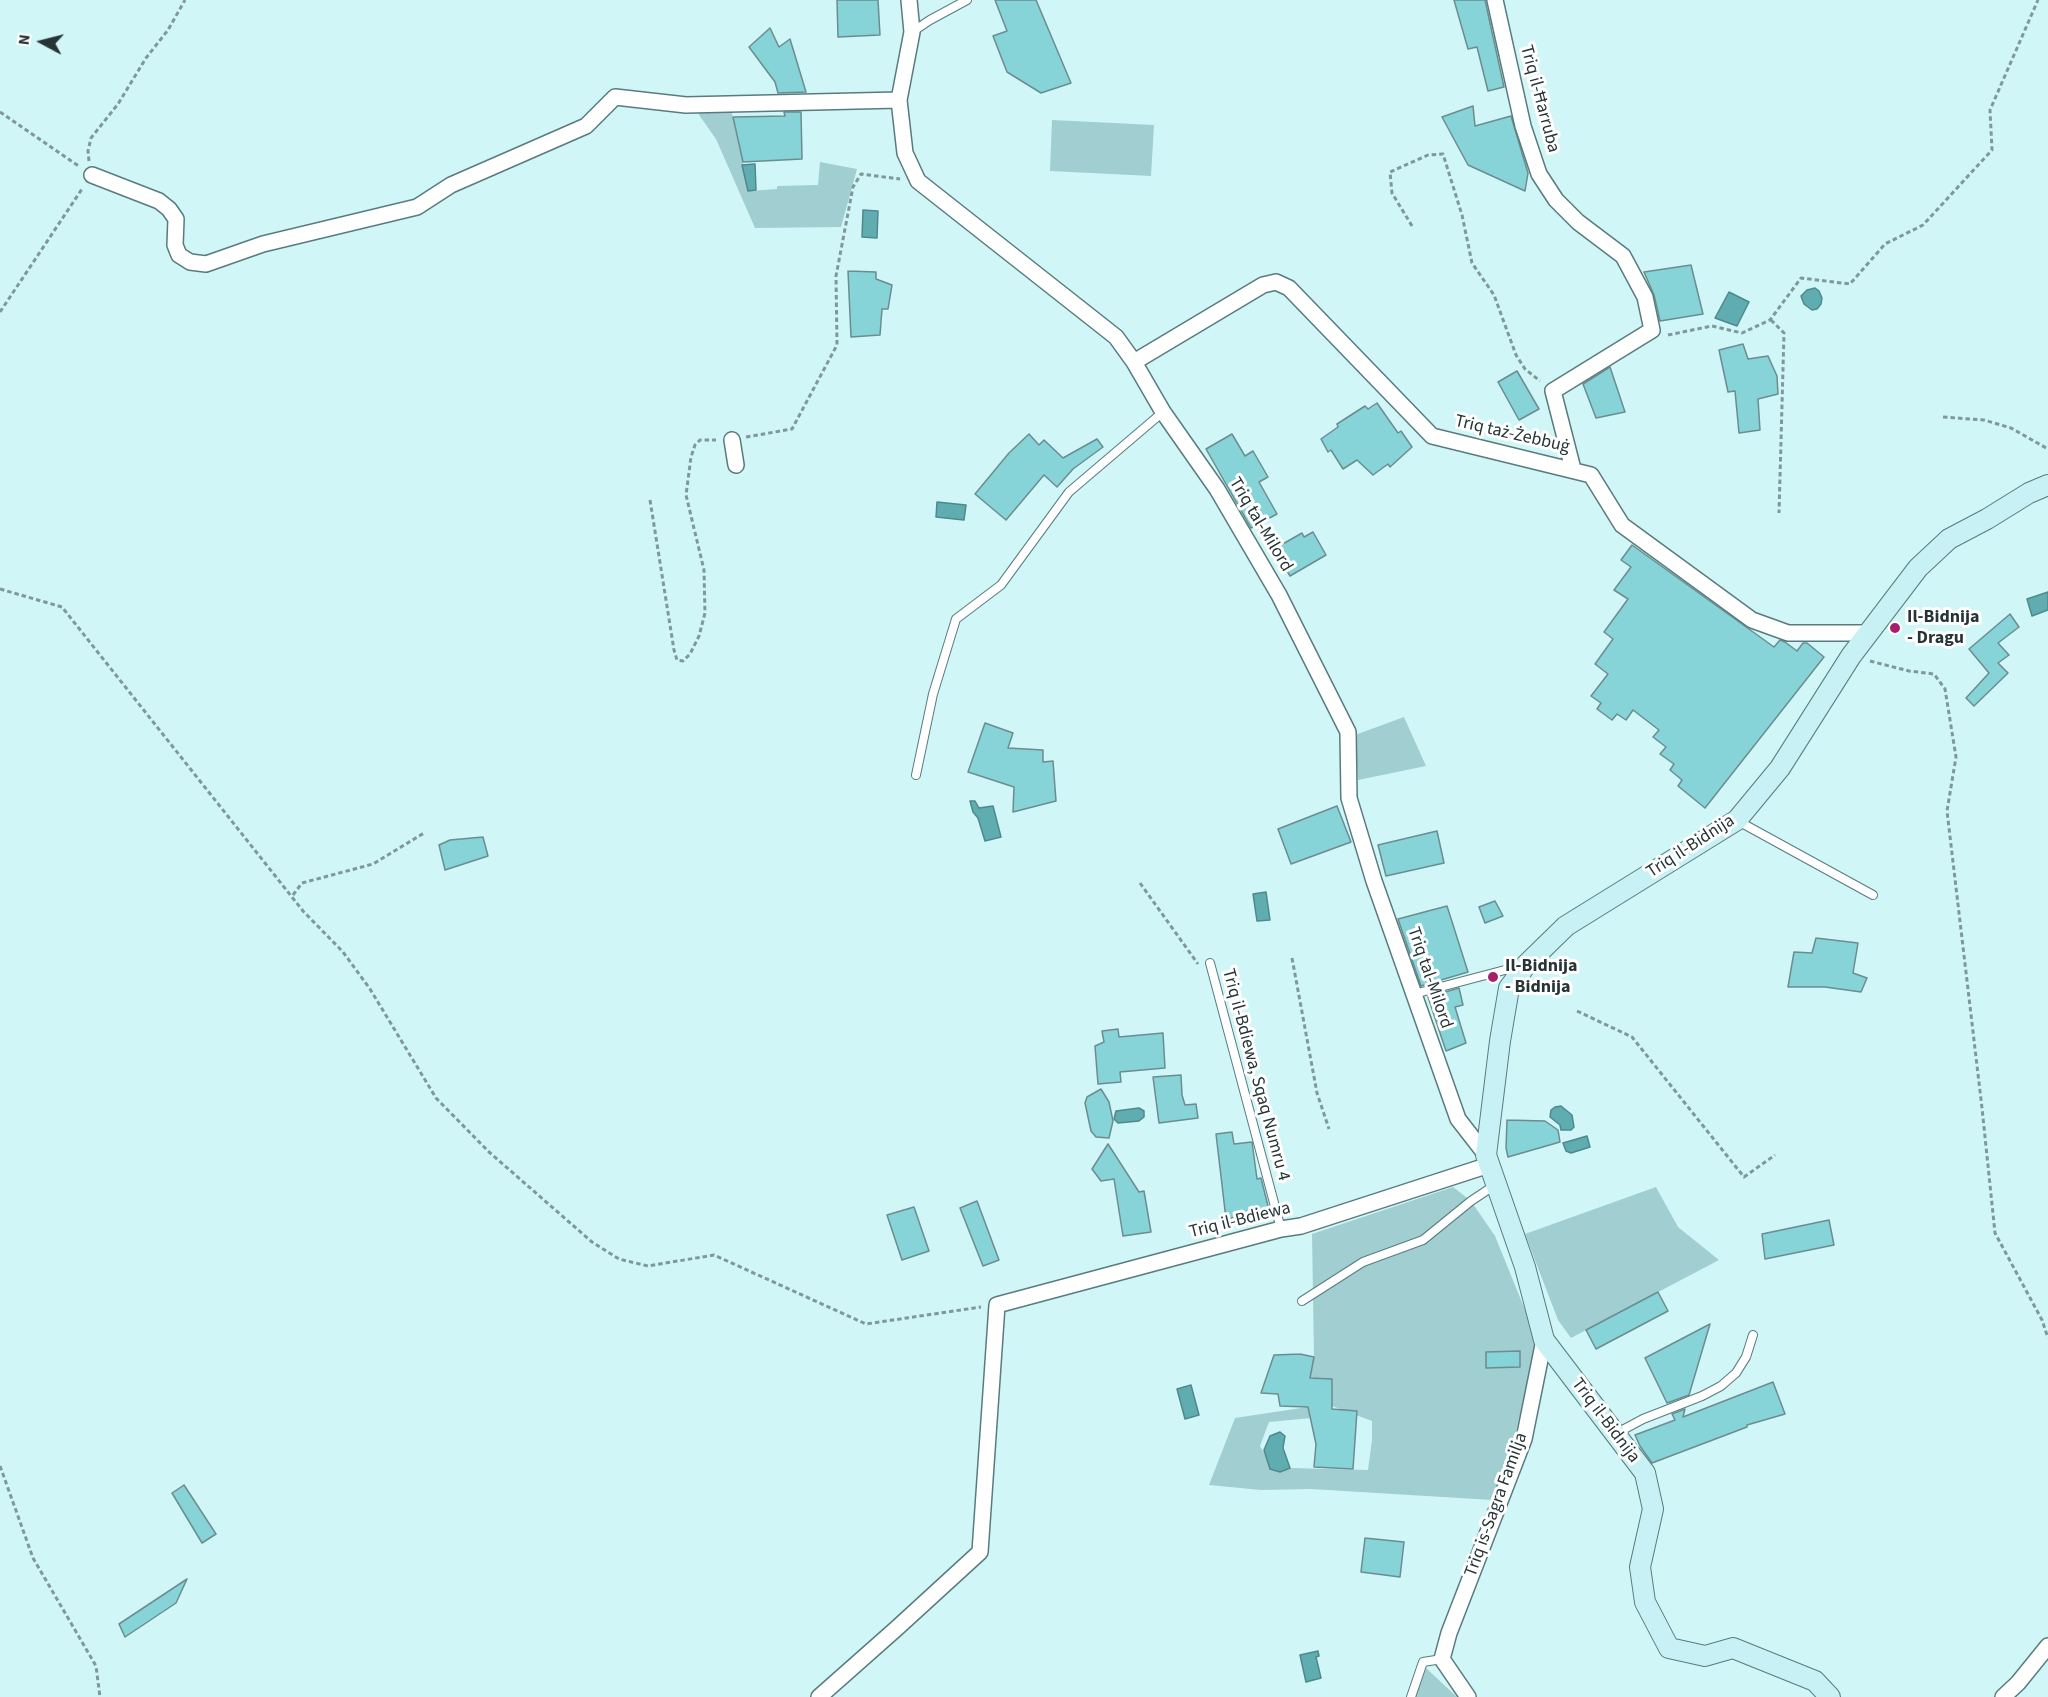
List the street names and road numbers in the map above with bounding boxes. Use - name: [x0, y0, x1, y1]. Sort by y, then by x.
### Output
- street label: Triq il-Ħarruba: [1514, 43, 1564, 155]
- street label: Triq taż-Żebbuġ: [1452, 411, 1572, 459]
- street label: Triq tal-Milord: [1223, 474, 1297, 576]
- street label: Triq il-Bidnija: [1643, 811, 1739, 883]
- street label: Triq tal-Milord: [1402, 924, 1456, 1032]
- street label: Triq il-Bdiewa, Sqaq Numru 4: [1216, 967, 1294, 1183]
- street label: Triq il-Bdiewa: [1187, 1198, 1293, 1244]
- street label: Triq il-Bidnija: [1566, 1374, 1644, 1468]
- street label: Triq is-Sagra Familja: [1461, 1430, 1533, 1580]

